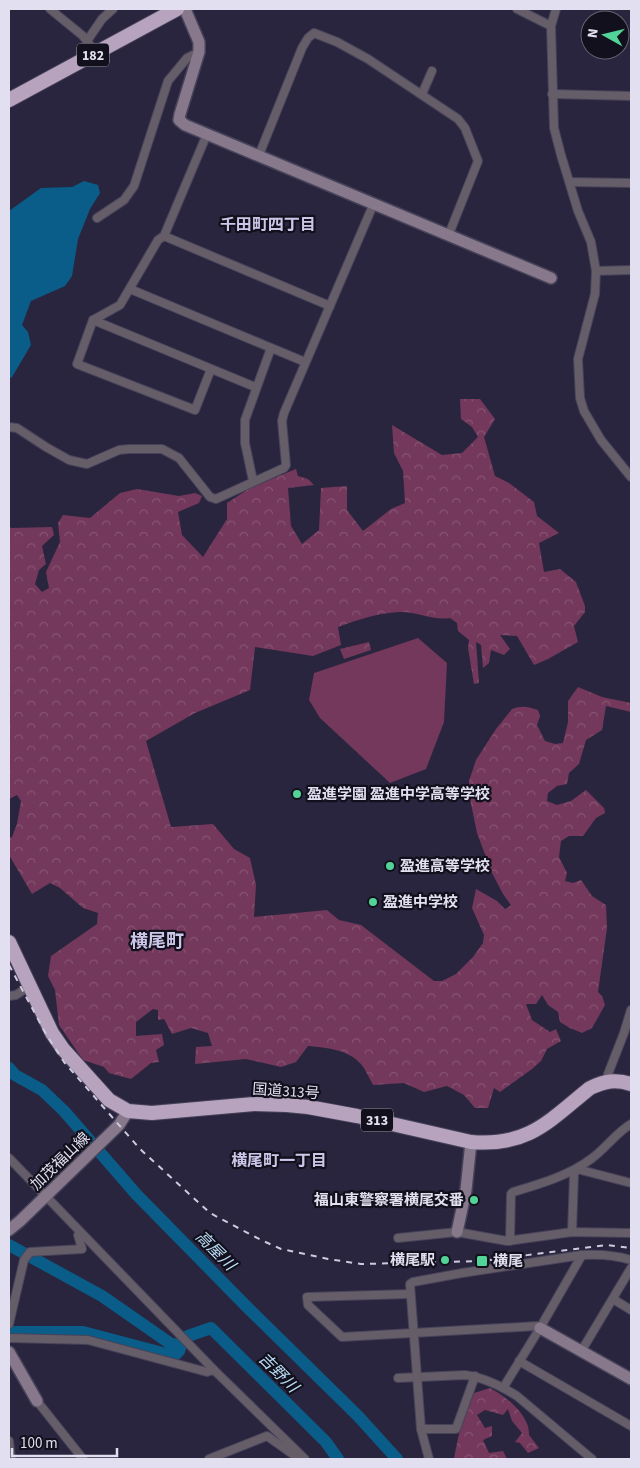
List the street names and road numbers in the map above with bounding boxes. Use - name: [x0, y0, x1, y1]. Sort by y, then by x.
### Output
- road number: 182: [77, 44, 109, 66]
- street label: 国道313号: [252, 1079, 320, 1104]
- road number: 313: [361, 1108, 393, 1132]
- street label: 加茂福山線: [26, 1128, 95, 1195]

